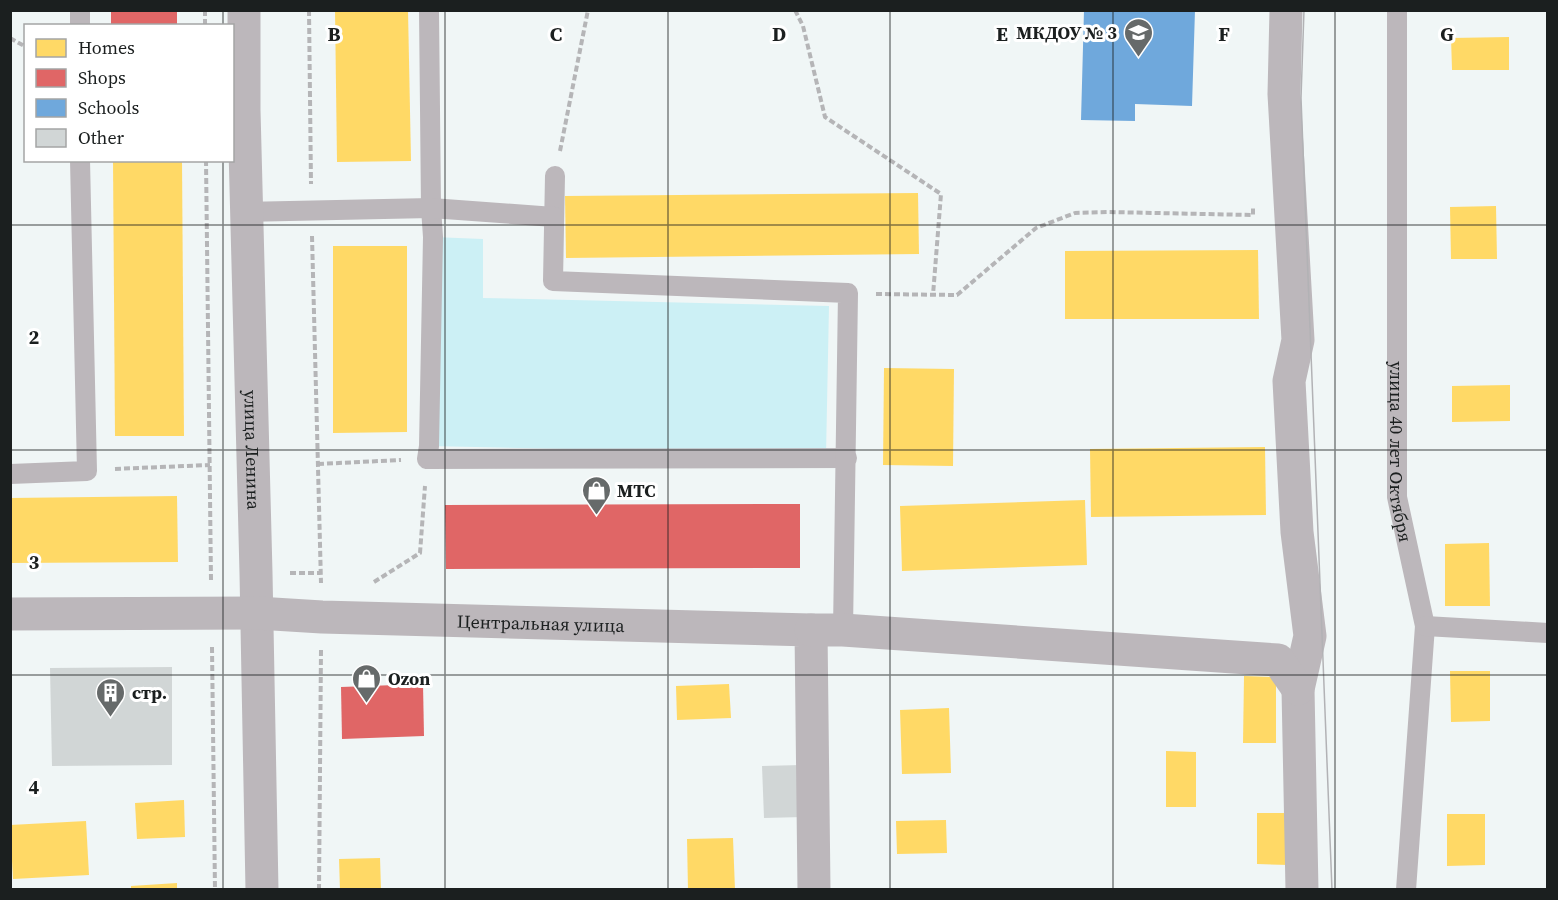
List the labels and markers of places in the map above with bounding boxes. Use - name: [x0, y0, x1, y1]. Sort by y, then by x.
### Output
- school or university icon: МКДОУ № 3: [1122, 16, 1154, 58]
- place label: МКДОУ № 3: [1016, 20, 1117, 45]
- shop icon: МТС: [580, 474, 612, 516]
- place label: МТС: [617, 478, 655, 503]
- shop icon: Ozon: [351, 662, 383, 704]
- place label: Ozon: [388, 666, 430, 691]
- building icon: стр.: [95, 676, 127, 718]
- place label: стр.: [132, 680, 167, 705]

